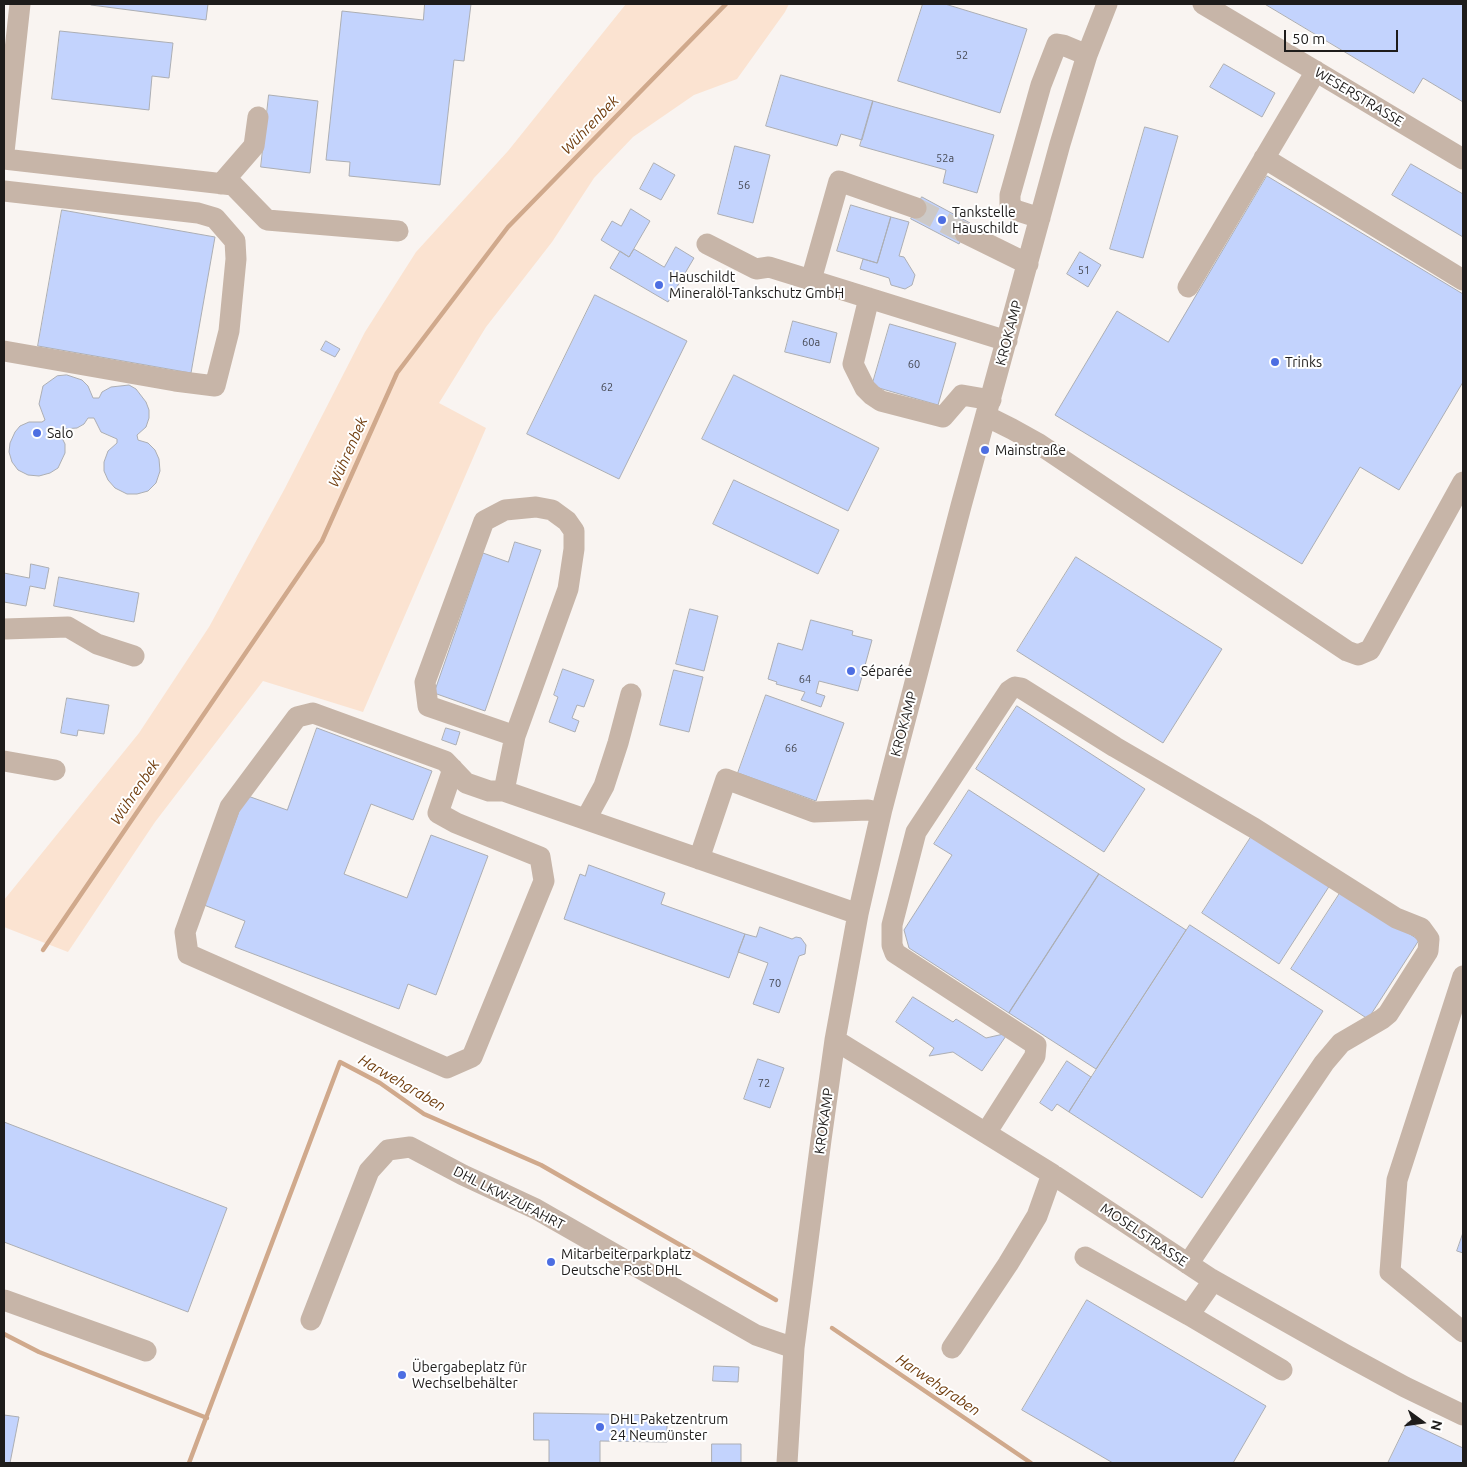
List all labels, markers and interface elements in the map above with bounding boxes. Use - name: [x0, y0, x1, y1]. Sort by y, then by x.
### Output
- scale bar: [1287, 20, 1401, 52]
- text: 50 m: [1292, 30, 1325, 47]
- house number: 52: [956, 48, 968, 62]
- street label: WESERSTRASSE: [1311, 64, 1407, 130]
- water label: Wührenbek: [558, 92, 622, 158]
- house number: 52a: [936, 151, 954, 165]
- house number: 56: [738, 178, 750, 192]
- place label: Tankstelle Hauschildt: [952, 204, 1018, 236]
- marker: Tankstelle Hauschildt: [936, 214, 948, 226]
- house number: 51: [1078, 263, 1090, 277]
- place label: Hauschildt Mineralöl-Tankschutz GmbH: [669, 269, 844, 302]
- marker: Hauschildt Mineralöl-Tankschutz GmbH: [653, 279, 665, 291]
- street label: KROKAMP: [992, 299, 1026, 367]
- house number: 60a: [802, 335, 820, 349]
- place label: Trinks: [1285, 354, 1322, 370]
- marker: Trinks: [1269, 356, 1281, 368]
- house number: 60: [908, 357, 920, 371]
- house number: 62: [601, 380, 613, 394]
- water label: Wührenbek: [325, 414, 371, 490]
- place label: Salo: [47, 425, 73, 441]
- marker: Salo: [31, 427, 43, 439]
- place label: Mainstraße: [995, 442, 1066, 458]
- marker: Mainstraße: [979, 444, 991, 456]
- place label: Séparée: [861, 663, 912, 679]
- marker: Séparée: [845, 665, 857, 677]
- house number: 64: [799, 672, 811, 686]
- street label: KROKAMP: [887, 690, 921, 758]
- house number: 66: [785, 741, 797, 755]
- water label: Wührenbek: [107, 756, 163, 828]
- house number: 70: [769, 976, 781, 990]
- water label: Harwehgraben: [355, 1051, 449, 1115]
- house number: 72: [758, 1076, 770, 1090]
- street label: KROKAMP: [811, 1087, 837, 1155]
- street label: DHL LKW-ZUFAHRT: [451, 1163, 567, 1233]
- street label: MOSELSTRASSE: [1097, 1200, 1191, 1270]
- place label: Mitarbeiterparkplatz Deutsche Post DHL: [561, 1246, 691, 1278]
- marker: Mitarbeiterparkplatz Deutsche Post DHL: [545, 1256, 557, 1268]
- water label: Harwehgraben: [892, 1350, 984, 1420]
- place label: Übergabeplatz für Wechselbehälter: [412, 1359, 527, 1391]
- marker: Übergabeplatz für Wechselbehälter: [396, 1369, 408, 1381]
- north arrow: [1397, 1397, 1447, 1447]
- place label: DHL Paketzentrum 24 Neumünster: [610, 1411, 728, 1444]
- text: N: [1428, 1419, 1446, 1433]
- marker: DHL Paketzentrum 24 Neumünster: [594, 1421, 606, 1433]

